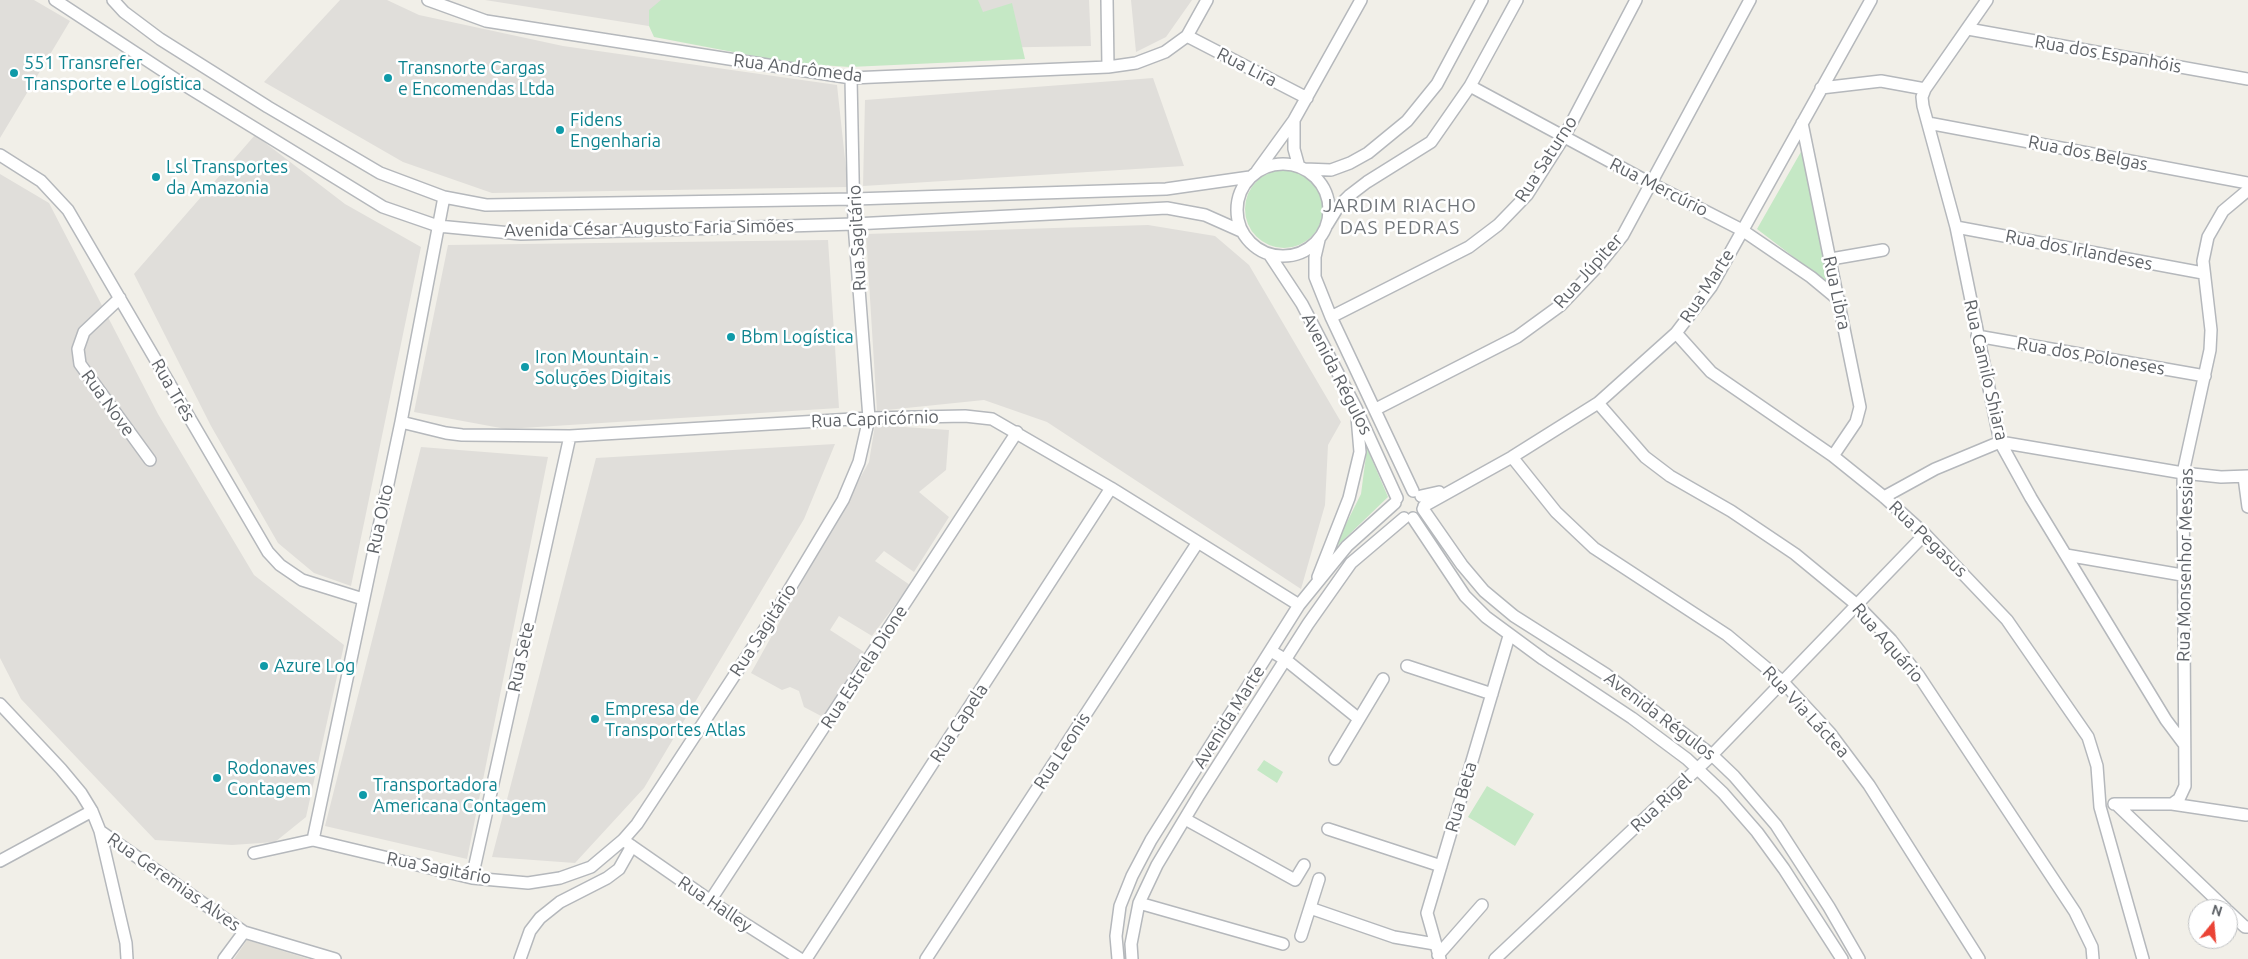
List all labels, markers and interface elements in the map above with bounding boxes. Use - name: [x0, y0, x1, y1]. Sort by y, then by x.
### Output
- street label: Rua dos Espanhóis: [2033, 30, 2183, 78]
- street label: Rua Lira: [1213, 43, 1281, 91]
- street label: Rua Andrômeda: [732, 49, 864, 87]
- place label: 551 Transrefer Transporte e Logística: [24, 52, 202, 94]
- place label: Transnorte Cargas e Encomendas Ltda: [398, 57, 555, 100]
- marker: 551 Transrefer Transporte e Logística: [8, 67, 20, 79]
- marker: Transnorte Cargas e Encomendas Ltda: [382, 72, 394, 84]
- place label: Fidens Engenharia: [570, 109, 661, 152]
- street label: Rua Saturno: [1510, 112, 1582, 206]
- marker: Fidens Engenharia: [554, 124, 566, 136]
- street label: Rua dos Belgas: [2026, 131, 2150, 175]
- street label: Rua Mercúrio: [1606, 153, 1712, 221]
- place label: Lsl Transportes da Amazonia: [166, 156, 288, 198]
- marker: Lsl Transportes da Amazonia: [150, 171, 162, 183]
- street label: Rua Sagitário: [843, 184, 871, 292]
- district label: JARDIM RIACHO DAS PEDRAS: [1321, 195, 1479, 239]
- street label: Avenida César Augusto Faria Simões: [504, 215, 794, 241]
- street label: Rua dos Irlandeses: [2004, 225, 2154, 275]
- street label: Rua Júpiter: [1549, 229, 1627, 313]
- street label: Rua Marte: [1675, 245, 1739, 327]
- street label: Rua Libra: [1819, 254, 1855, 332]
- street label: Rua Camilo Shiara: [1959, 297, 2013, 443]
- street label: Avenida Régulos: [1297, 310, 1377, 438]
- place label: Bbm Logística: [741, 326, 854, 348]
- marker: Bbm Logística: [725, 331, 737, 343]
- street label: Rua dos Poloneses: [2015, 332, 2167, 380]
- place label: Iron Mountain - Soluções Digitais: [535, 346, 671, 388]
- street label: Rua Três: [146, 355, 200, 425]
- marker: Iron Mountain - Soluções Digitais: [519, 361, 531, 373]
- street label: Rua Nove: [77, 366, 139, 440]
- street label: Rua Capricórnio: [811, 406, 939, 432]
- street label: Rua Monsenhor Messias: [2173, 468, 2197, 662]
- street label: Rua Oito: [362, 482, 398, 556]
- street label: Rua Pegasus: [1884, 496, 1972, 582]
- street label: Rua Sagitário: [725, 580, 801, 680]
- street label: Rua Aquário: [1848, 599, 1928, 687]
- street label: Rua Estrela Dione: [816, 601, 912, 733]
- street label: Rua Sete: [503, 620, 539, 694]
- place label: Azure Log: [274, 655, 355, 677]
- marker: Azure Log: [258, 660, 270, 672]
- street label: Avenida Marte: [1189, 661, 1269, 773]
- street label: Rua Via Láctea: [1758, 662, 1854, 762]
- street label: Avenida Régulos: [1600, 667, 1720, 765]
- street label: Rua Capela: [926, 680, 992, 766]
- place label: Empresa de Transportes Atlas: [605, 698, 746, 741]
- street label: Rua Leonis: [1029, 709, 1095, 793]
- marker: Empresa de Transportes Atlas: [589, 713, 601, 725]
- place label: Rodonaves Contagem: [227, 757, 316, 800]
- street label: Rua Beta: [1441, 759, 1481, 835]
- street label: Rua Rigel: [1626, 769, 1696, 837]
- marker: Rodonaves Contagem: [211, 772, 223, 784]
- place label: Transportadora Americana Contagem: [373, 774, 547, 816]
- marker: Transportadora Americana Contagem: [357, 789, 369, 801]
- street label: Rua Geremias Alves: [103, 828, 245, 936]
- street label: Rua Sagitário: [385, 847, 493, 889]
- street label: Rua Halley: [674, 871, 756, 937]
- north arrow: [2188, 899, 2238, 949]
- text: N: [2210, 901, 2224, 920]

